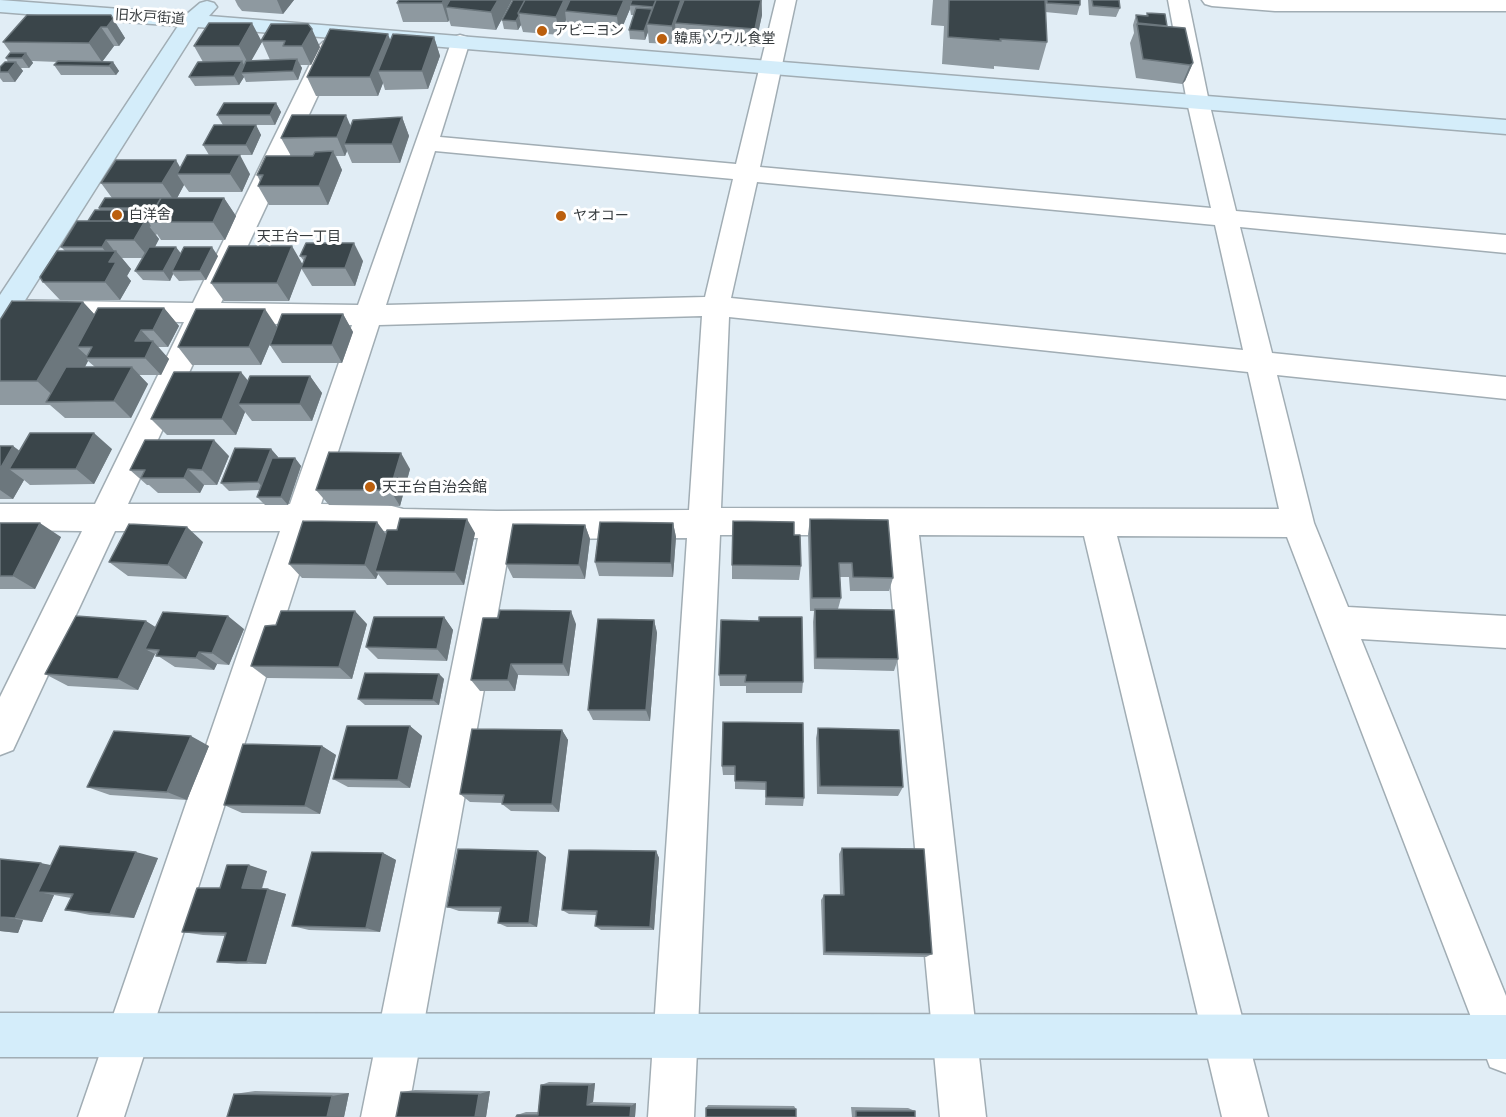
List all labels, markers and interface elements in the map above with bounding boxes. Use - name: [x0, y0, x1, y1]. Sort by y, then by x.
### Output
- street label: 旧水戸街道: [114, 6, 186, 28]
- place label: アビニヨン: [554, 23, 624, 39]
- marker: アビニヨン: [535, 24, 549, 38]
- place label: 韓馬 ソウル食堂: [674, 31, 775, 47]
- marker: 韓馬 ソウル食堂: [655, 32, 669, 46]
- place label: 白洋舍: [129, 207, 171, 223]
- marker: 白洋舍: [110, 208, 124, 222]
- place label: ヤオコー: [573, 208, 629, 224]
- marker: ヤオコー: [554, 209, 568, 223]
- district label: 天王台一丁目: [257, 229, 341, 245]
- place label: 天王台自治会館: [382, 478, 487, 496]
- marker: 天王台自治会館: [363, 480, 377, 494]

